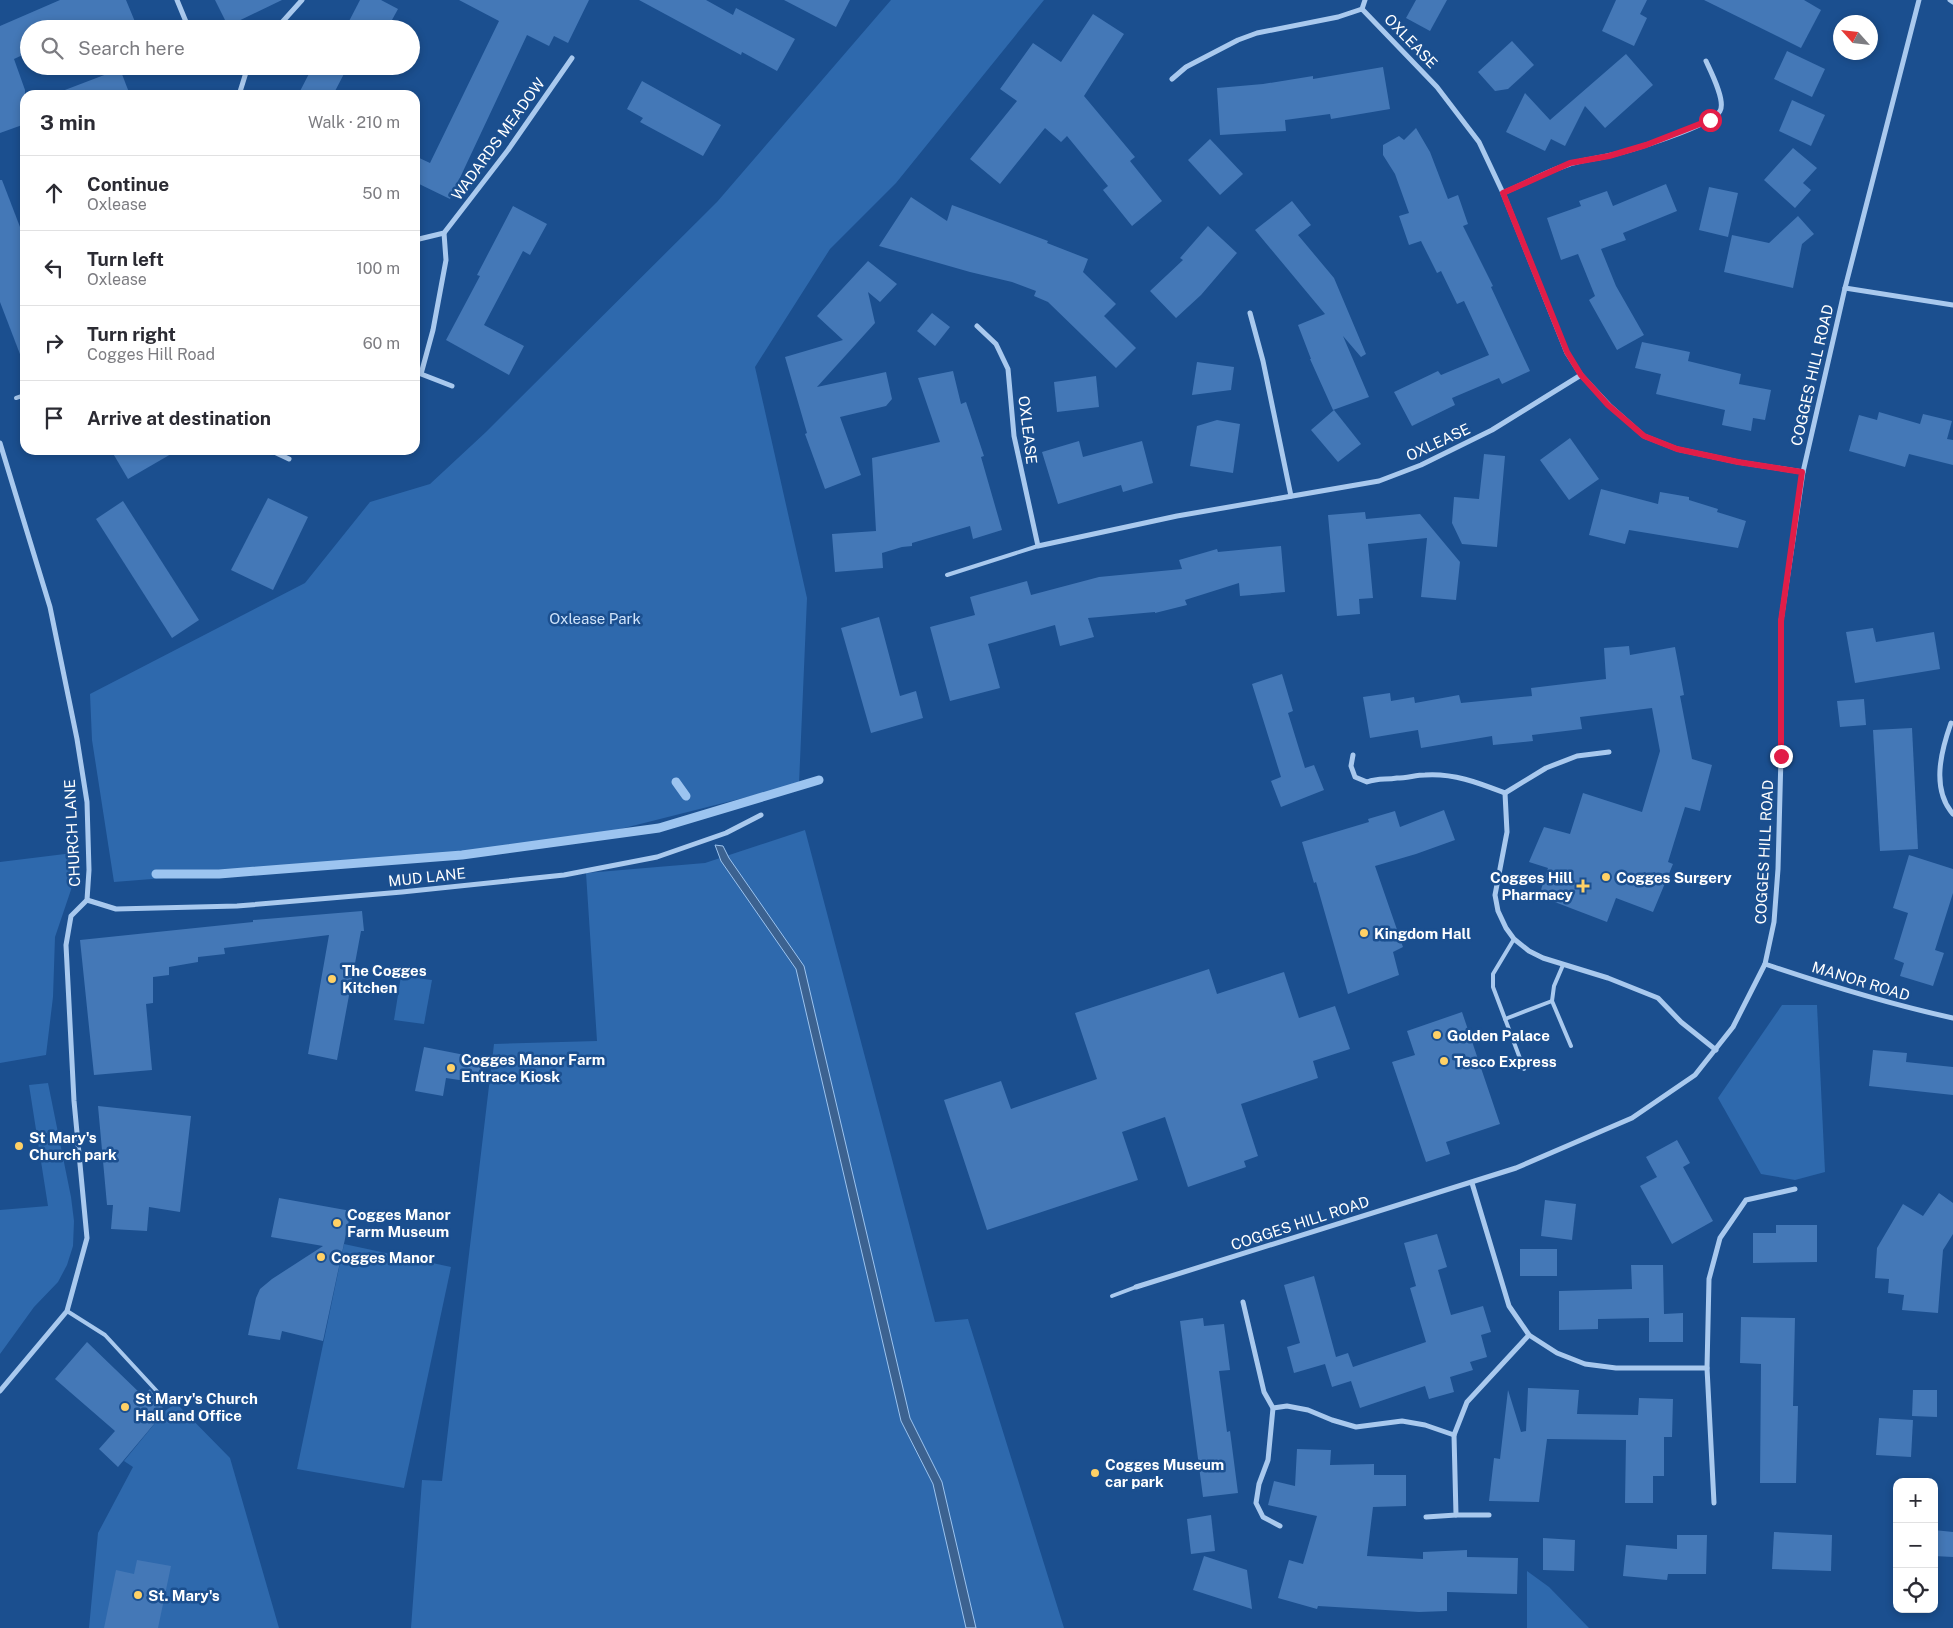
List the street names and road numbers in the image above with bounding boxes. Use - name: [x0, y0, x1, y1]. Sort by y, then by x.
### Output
- street label: OXLEASE: [1381, 10, 1441, 72]
- street label: WADARDS MEADOW: [448, 75, 548, 203]
- street label: COGGES HILL ROAD: [1787, 303, 1837, 447]
- street label: OXLEASE: [1015, 395, 1041, 465]
- street label: OXLEASE: [1403, 420, 1473, 464]
- street label: CHURCH LANE: [61, 779, 83, 887]
- street label: COGGES HILL ROAD: [1752, 779, 1776, 925]
- street label: MUD LANE: [387, 864, 467, 890]
- street label: MANOR ROAD: [1810, 958, 1912, 1004]
- street label: COGGES HILL ROAD: [1229, 1193, 1371, 1253]

